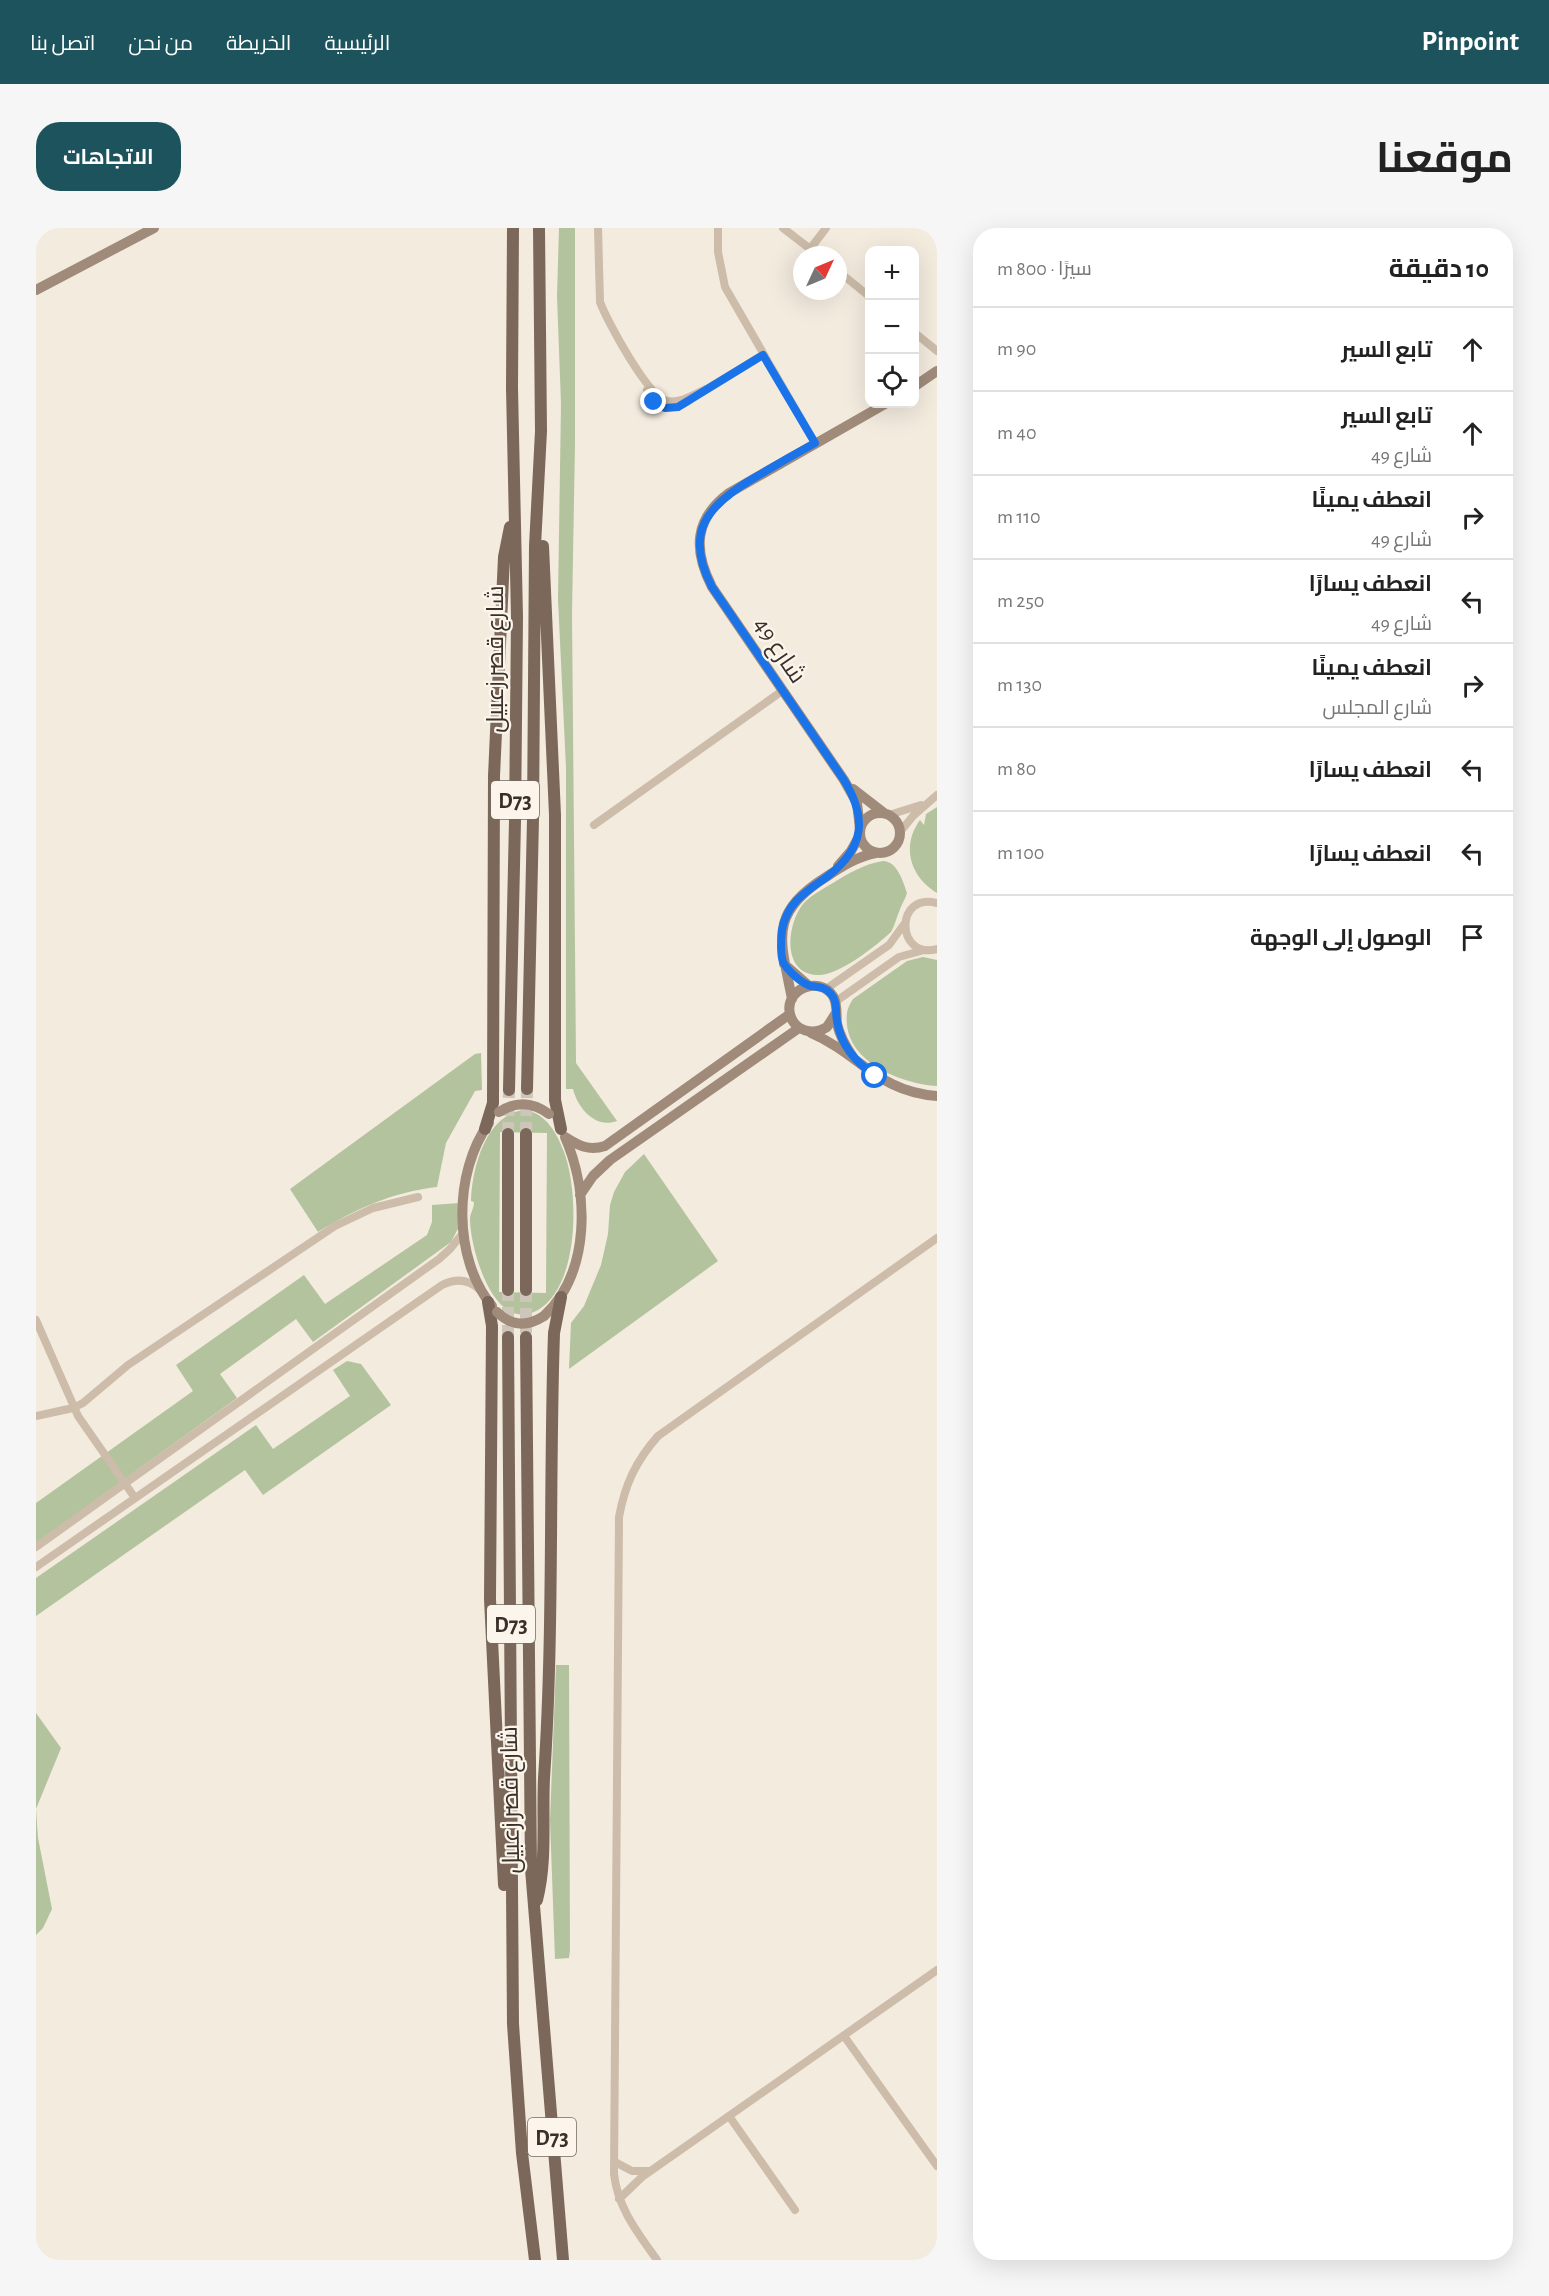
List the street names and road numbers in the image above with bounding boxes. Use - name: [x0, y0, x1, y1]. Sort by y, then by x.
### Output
- street label: شارع قصر زعبيل: [483, 585, 511, 733]
- street label: شارع 49: [746, 613, 810, 689]
- road number: D73: [491, 781, 539, 819]
- road number: D73: [487, 1605, 535, 1643]
- street label: شارع قصر زعبيل: [497, 1726, 527, 1874]
- road number: D73: [528, 2118, 576, 2156]

